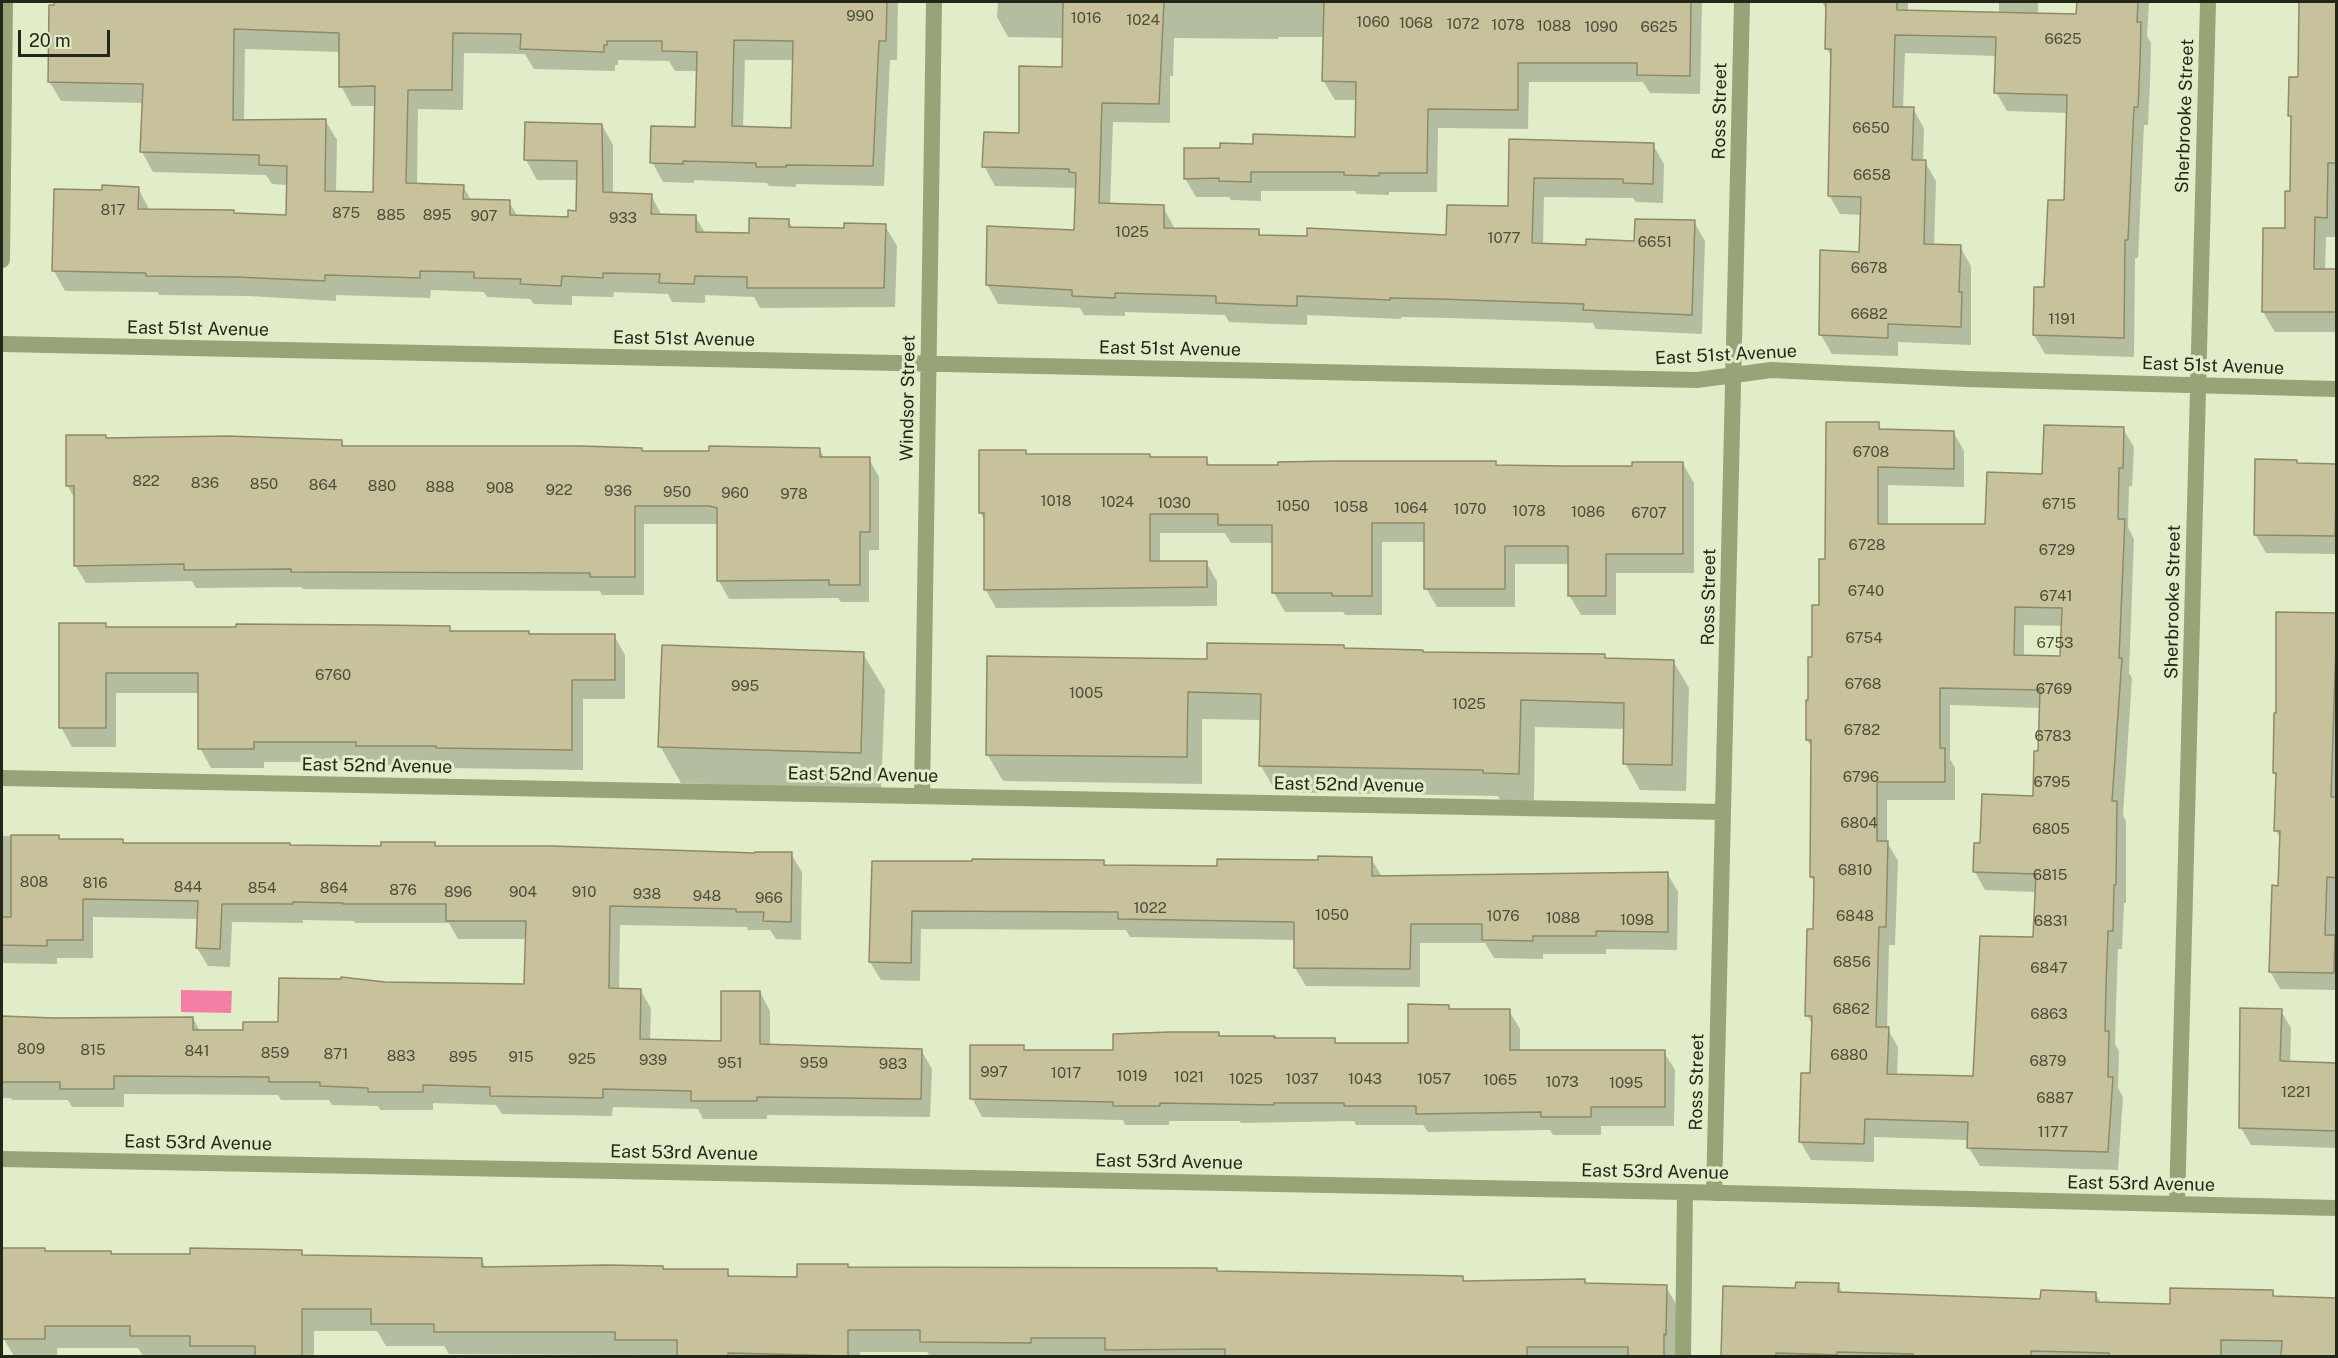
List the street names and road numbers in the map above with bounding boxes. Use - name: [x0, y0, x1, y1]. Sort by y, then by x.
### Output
- street label: Sherbrooke Street: [2172, 38, 2198, 194]
- street label: Ross Street: [1708, 62, 1732, 160]
- street label: East 51st Avenue: [127, 317, 269, 341]
- street label: East 51st Avenue: [613, 327, 755, 351]
- street label: Windsor Street: [896, 335, 920, 461]
- street label: East 51st Avenue: [1099, 337, 1241, 361]
- street label: East 51st Avenue: [1654, 340, 1798, 370]
- street label: East 51st Avenue: [2142, 353, 2284, 379]
- street label: Sherbrooke Street: [2161, 525, 2185, 679]
- street label: Ross Street: [1697, 548, 1721, 646]
- street label: East 52nd Avenue: [301, 754, 453, 778]
- street label: East 52nd Avenue: [787, 763, 939, 787]
- street label: East 52nd Avenue: [1273, 773, 1425, 797]
- street label: Ross Street: [1685, 1033, 1709, 1131]
- street label: East 53rd Avenue: [124, 1131, 272, 1155]
- street label: East 53rd Avenue: [610, 1141, 758, 1165]
- street label: East 53rd Avenue: [1095, 1150, 1243, 1174]
- street label: East 53rd Avenue: [1581, 1160, 1729, 1184]
- street label: East 53rd Avenue: [2067, 1172, 2215, 1196]

